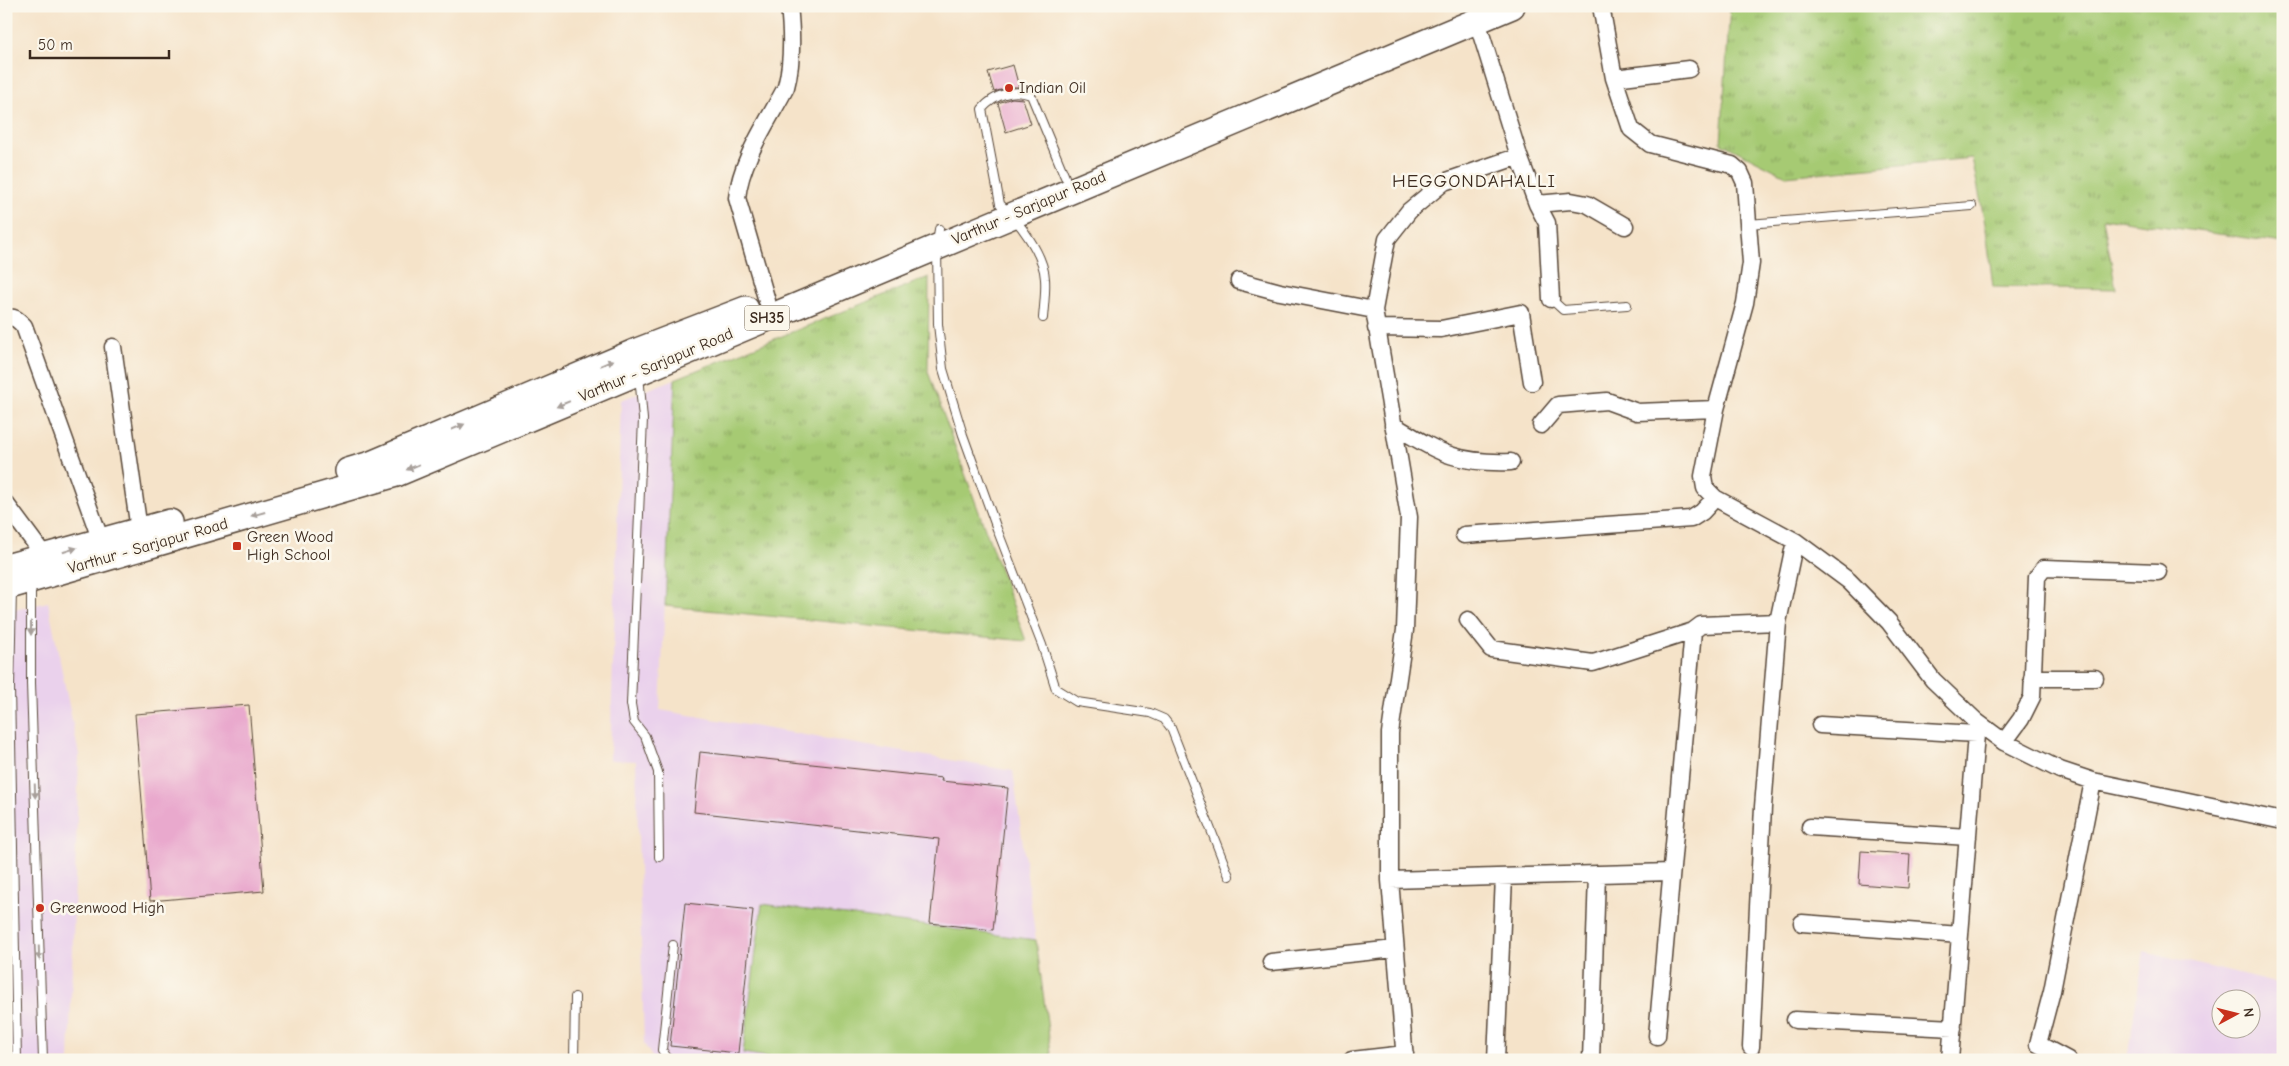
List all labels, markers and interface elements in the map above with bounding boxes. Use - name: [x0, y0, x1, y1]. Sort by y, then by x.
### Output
- scale bar: [30, 28, 169, 60]
- text: 50 m: [38, 36, 73, 54]
- place label: Indian Oil: [1019, 79, 1086, 97]
- marker: Indian Oil: [1003, 82, 1015, 94]
- street label: Varthur - Sarjapur Road: [949, 167, 1109, 249]
- district label: HEGGONDAHALLI: [1392, 170, 1556, 192]
- road number: SH35: [744, 306, 790, 330]
- street label: Varthur - Sarjapur Road: [576, 324, 736, 406]
- one-way arrow: [600, 359, 615, 367]
- one-way arrow: [556, 400, 570, 408]
- one-way arrow: [451, 422, 465, 430]
- one-way arrow: [406, 463, 420, 471]
- one-way arrow: [250, 510, 265, 518]
- street label: Varthur - Sarjapur Road: [66, 515, 230, 577]
- place label: Green Wood High School: [247, 528, 333, 564]
- marker: Green Wood High School: [231, 540, 243, 552]
- one-way arrow: [63, 546, 78, 554]
- one-way arrow: [27, 621, 35, 637]
- one-way arrow: [31, 783, 39, 799]
- place label: Greenwood High: [50, 899, 165, 917]
- marker: Greenwood High: [34, 902, 46, 914]
- one-way arrow: [36, 946, 44, 962]
- north arrow: [2212, 988, 2262, 1038]
- text: N: [2239, 1007, 2257, 1018]

